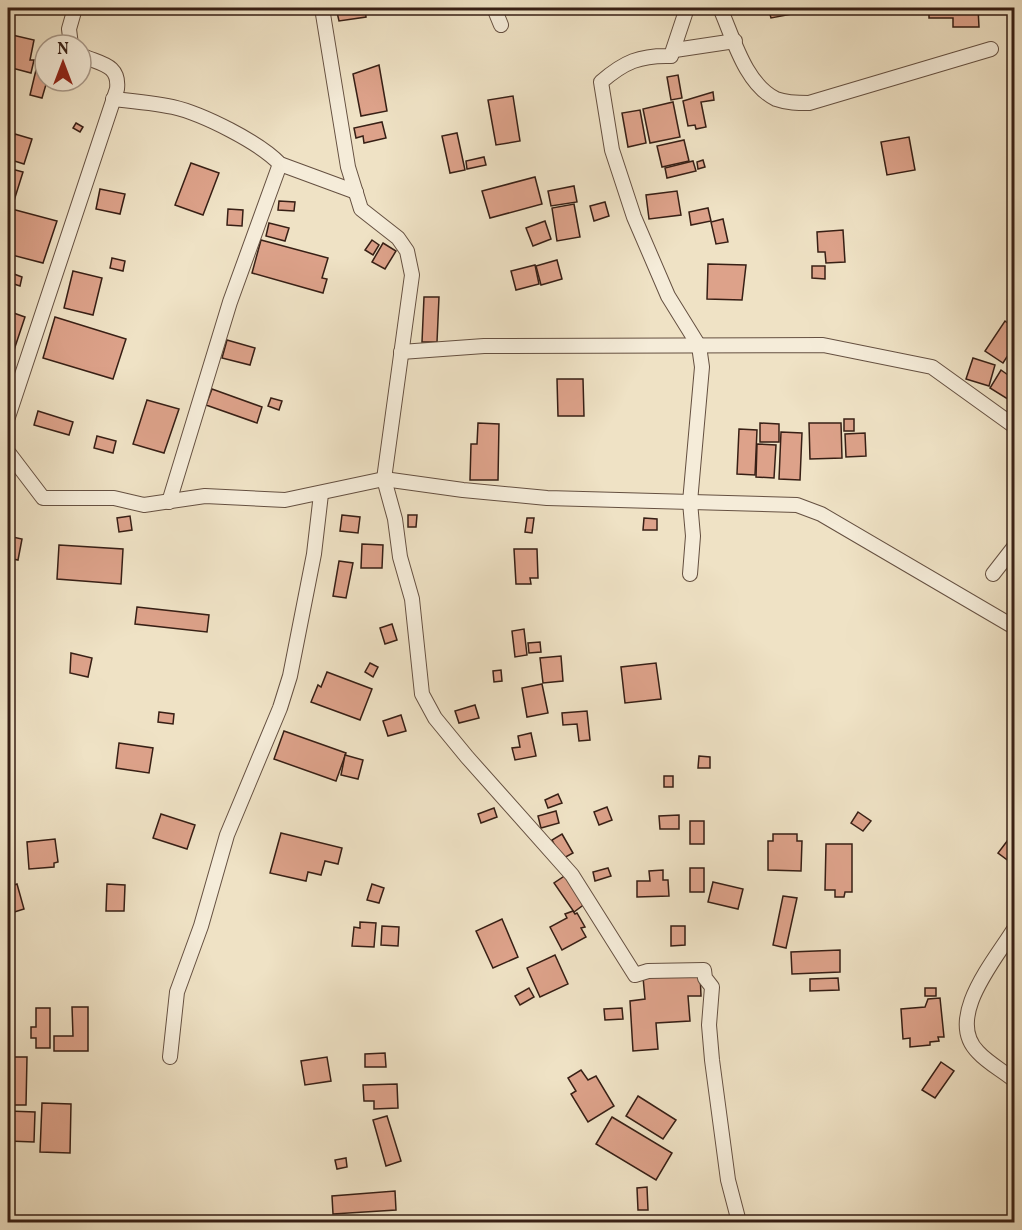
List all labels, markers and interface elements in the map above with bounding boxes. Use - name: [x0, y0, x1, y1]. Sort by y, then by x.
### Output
- north arrow: [33, 33, 93, 93]
- text: N: [57, 39, 69, 61]

